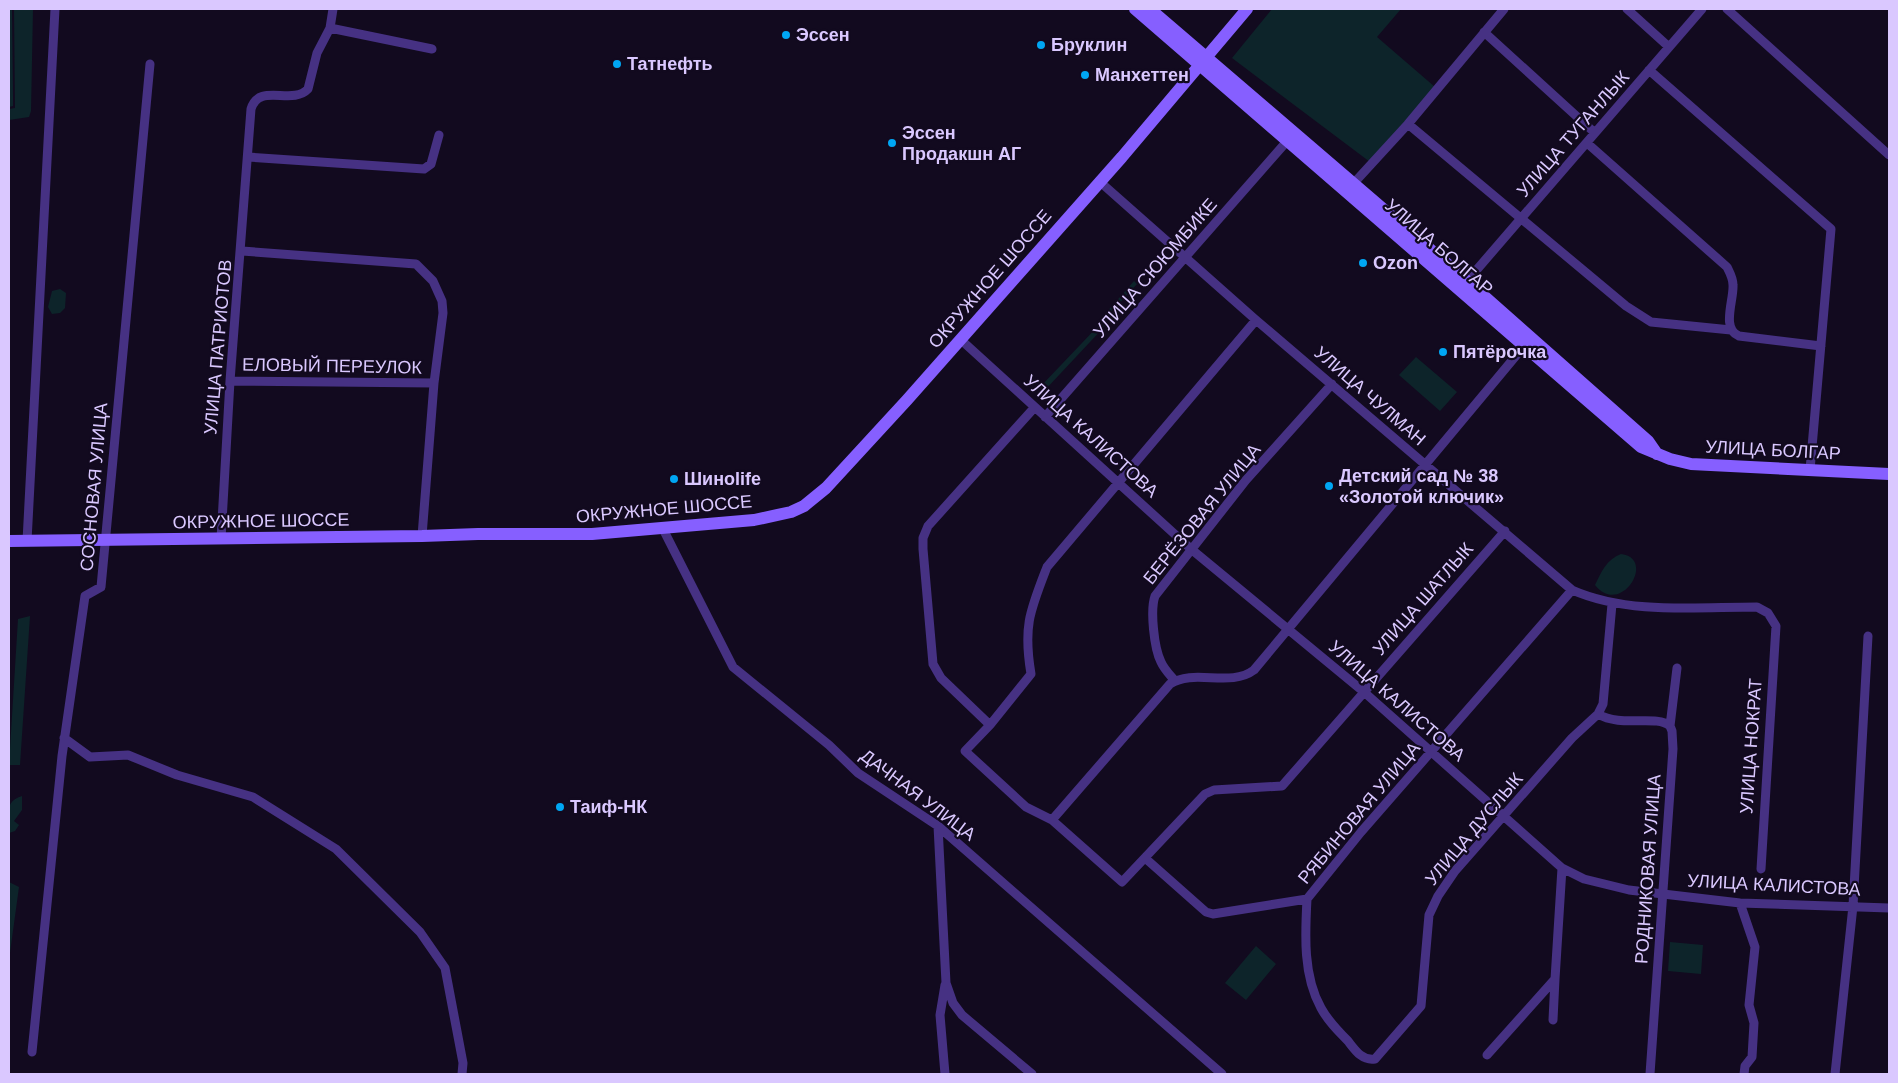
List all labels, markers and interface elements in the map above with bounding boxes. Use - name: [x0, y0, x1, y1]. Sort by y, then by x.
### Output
- place label: Эссен: [796, 25, 850, 45]
- marker: Эссен: [780, 29, 792, 41]
- place label: Бруклин: [1051, 35, 1127, 55]
- marker: Бруклин: [1035, 39, 1047, 51]
- place label: Татнефть: [627, 54, 713, 74]
- marker: Татнефть: [611, 58, 623, 70]
- place label: Манхеттен: [1095, 65, 1189, 85]
- street label: УЛИЦА ТУГАНЛЫК: [1513, 67, 1633, 201]
- marker: Манхеттен: [1079, 69, 1091, 81]
- place label: Эссен Продакшн АГ: [902, 123, 1021, 164]
- marker: Эссен Продакшн АГ: [886, 137, 898, 149]
- street label: УЛИЦА СЮЮМБИКЕ: [1089, 194, 1221, 342]
- street label: УЛИЦА БОЛГАР: [1381, 195, 1497, 299]
- street label: ОКРУЖНОЕ ШОССЕ: [924, 206, 1056, 352]
- place label: Ozon: [1373, 253, 1418, 273]
- marker: Ozon: [1357, 257, 1369, 269]
- street label: УЛИЦА ПАТРИОТОВ: [200, 259, 236, 435]
- street label: УЛИЦА ЧУЛМАН: [1310, 342, 1430, 450]
- place label: Пятёрочка: [1453, 342, 1547, 362]
- marker: Пятёрочка: [1437, 346, 1449, 358]
- street label: ЕЛОВЫЙ ПЕРЕУЛОК: [242, 353, 423, 378]
- street label: УЛИЦА КАЛИСТОВА: [1020, 371, 1162, 501]
- street label: СОСНОВАЯ УЛИЦА: [77, 402, 111, 572]
- street label: УЛИЦА БОЛГАР: [1705, 436, 1841, 464]
- street label: БЕРЁЗОВАЯ УЛИЦА: [1139, 440, 1265, 588]
- place label: Детский сад № 38 «Золотой ключик»: [1339, 466, 1504, 507]
- place label: Шиноlife: [684, 469, 761, 489]
- marker: Шиноlife: [668, 473, 680, 485]
- marker: Детский сад № 38 «Золотой ключик»: [1323, 480, 1335, 492]
- street label: ОКРУЖНОЕ ШОССЕ: [575, 491, 753, 527]
- street label: ОКРУЖНОЕ ШОССЕ: [173, 509, 349, 533]
- street label: УЛИЦА ШАТЛЫК: [1369, 539, 1477, 659]
- street label: УЛИЦА КАЛИСТОВА: [1325, 637, 1469, 765]
- street label: УЛИЦА НОКРАТ: [1736, 678, 1766, 814]
- street label: РЯБИНОВАЯ УЛИЦА: [1294, 738, 1424, 888]
- street label: ДАЧНАЯ УЛИЦА: [857, 745, 979, 845]
- street label: УЛИЦА ДУСЛЫК: [1421, 768, 1527, 889]
- street label: РОДНИКОВАЯ УЛИЦА: [1631, 774, 1665, 964]
- place label: Таиф-НК: [570, 797, 648, 817]
- marker: Таиф-НК: [554, 801, 566, 813]
- street label: УЛИЦА КАЛИСТОВА: [1687, 870, 1861, 900]

